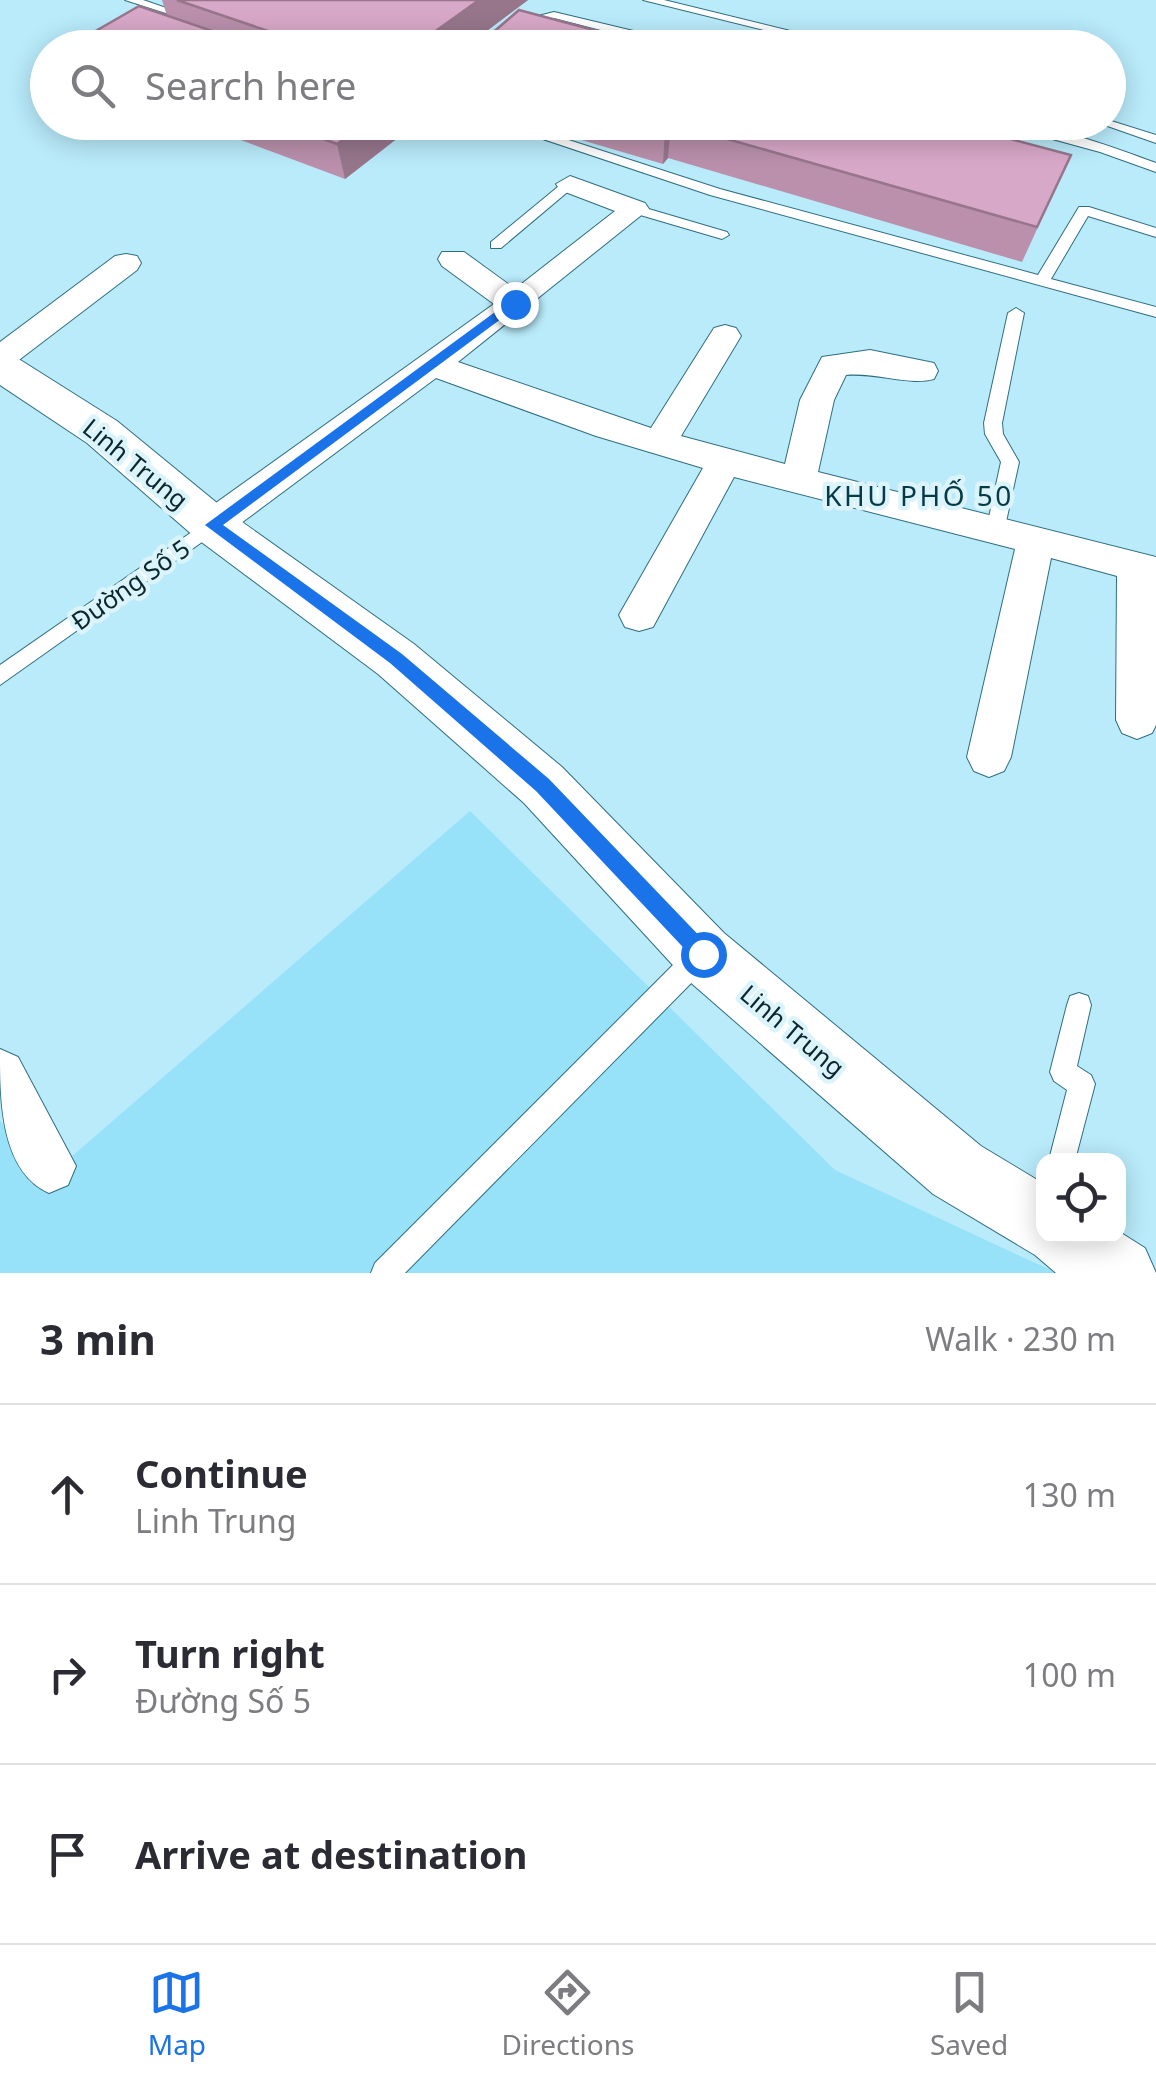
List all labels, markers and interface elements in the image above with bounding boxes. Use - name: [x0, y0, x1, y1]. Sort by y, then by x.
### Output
- search box: [30, 30, 1126, 140]
- icon: search: [65, 58, 120, 113]
- text: Search here: [145, 59, 356, 111]
- route end: [493, 282, 539, 328]
- street label: Linh Trung: [76, 410, 196, 516]
- district label: KHU PHỐ 50: [824, 476, 1014, 514]
- street label: Đường Số 5: [64, 531, 196, 637]
- route start: [681, 932, 727, 978]
- street label: Linh Trung: [734, 976, 852, 1084]
- map controls: [1036, 1153, 1126, 1243]
- button: locate: [1036, 1153, 1126, 1243]
- text: 3 min: [40, 1310, 156, 1367]
- text: Walk · 230 m: [925, 1317, 1116, 1360]
- text: Continue: [135, 1447, 308, 1499]
- icon: ahead: [40, 1467, 95, 1522]
- text: 130 m: [1023, 1473, 1116, 1516]
- text: Linh Trung: [135, 1499, 297, 1542]
- text: Turn right: [135, 1627, 325, 1679]
- icon: right: [40, 1647, 95, 1702]
- text: 100 m: [1023, 1653, 1116, 1696]
- text: Đường Số 5: [135, 1679, 311, 1722]
- icon: arrive: [40, 1827, 95, 1882]
- text: Arrive at destination: [135, 1828, 527, 1880]
- tab: Map: [148, 1965, 206, 2063]
- tab: Directions: [502, 1965, 634, 2063]
- tab: Saved: [930, 1965, 1008, 2063]

